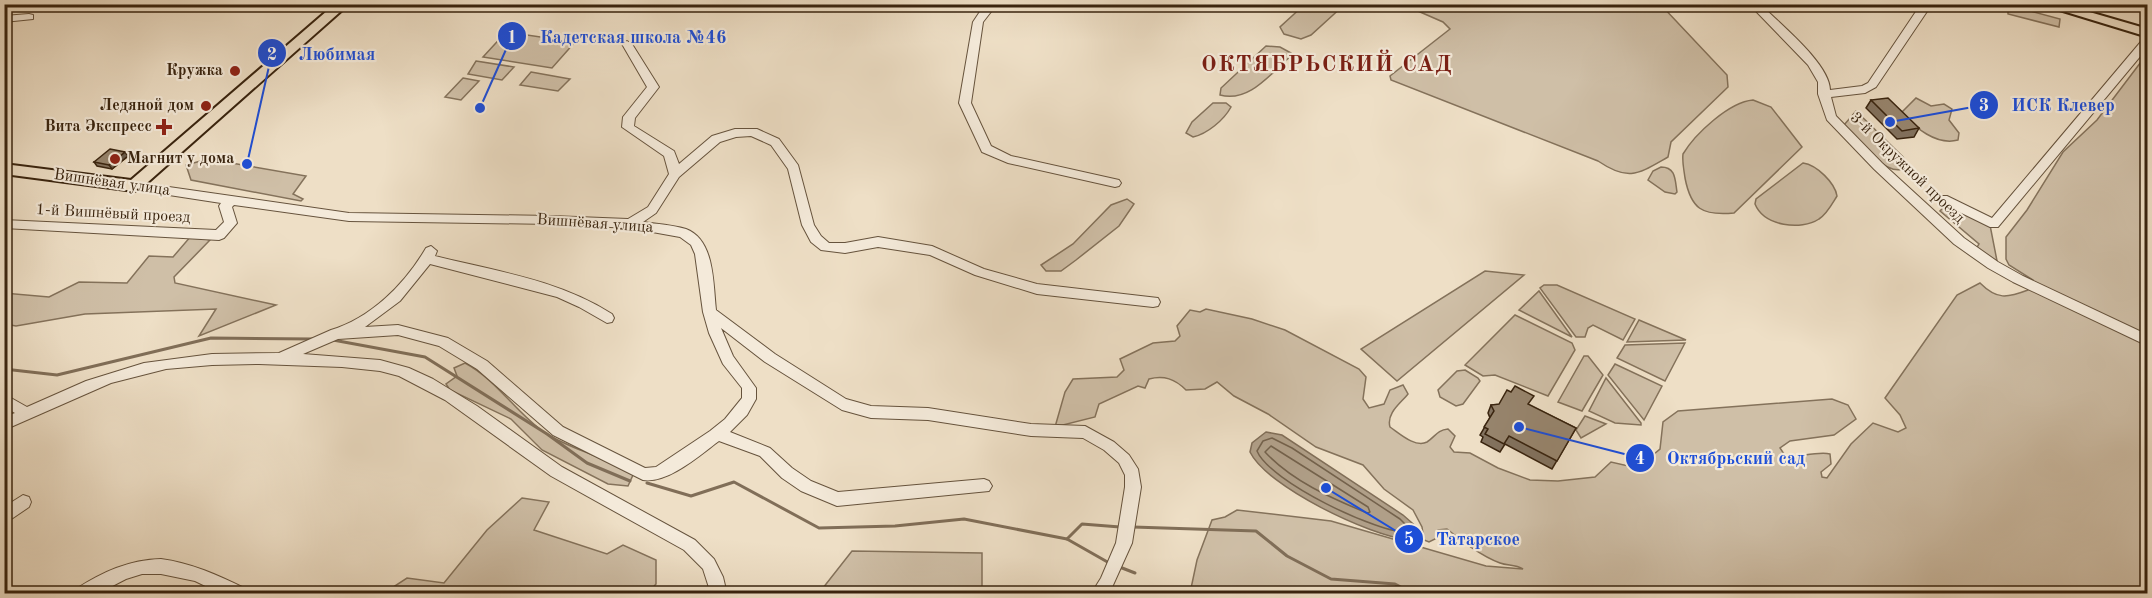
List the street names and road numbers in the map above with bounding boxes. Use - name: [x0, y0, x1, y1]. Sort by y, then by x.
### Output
- street label: 3-й Окружной проезд: [1847, 110, 1967, 227]
- street label: Вишнёвая улица: [53, 167, 171, 199]
- street label: 1-й Вишнёвый проезд: [35, 202, 191, 226]
- street label: Вишнёвая улица: [536, 212, 654, 236]

